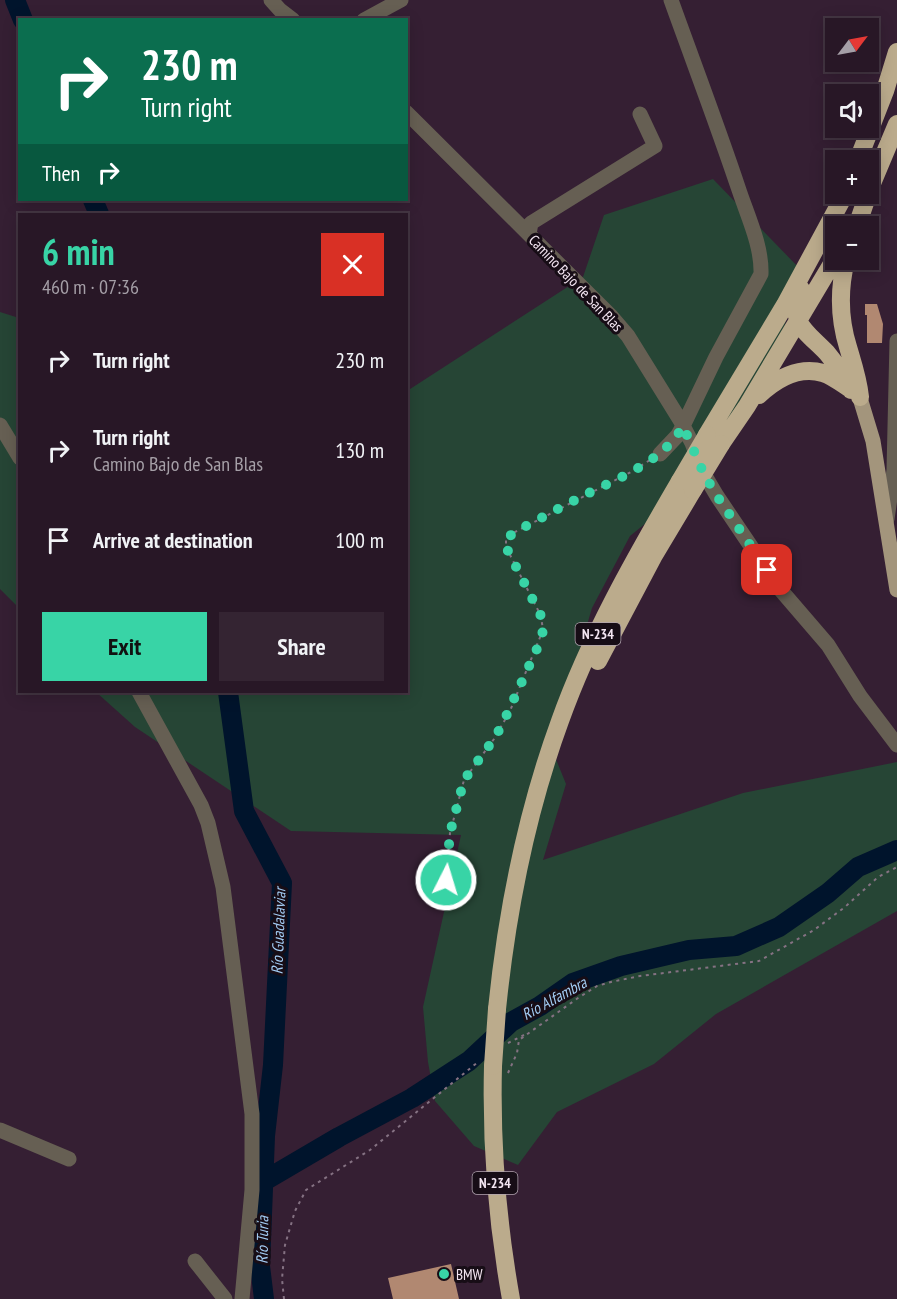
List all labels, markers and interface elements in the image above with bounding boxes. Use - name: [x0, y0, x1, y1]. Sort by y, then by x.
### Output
- north arrow: [825, 18, 879, 72]
- map controls: [825, 18, 879, 270]
- text: 230 m: [141, 37, 238, 92]
- icon: right: [42, 42, 120, 120]
- button: sound: [825, 84, 879, 138]
- text: Turn right: [141, 90, 232, 124]
- button: +: [825, 150, 879, 204]
- icon: right: [92, 156, 125, 189]
- text: Then: [42, 159, 80, 187]
- button: −: [825, 216, 879, 270]
- text: 6 min: [42, 228, 115, 275]
- street label: Camino Bajo de San Blas: [525, 231, 627, 335]
- button: close: [321, 233, 384, 296]
- text: 460 m · 07:36: [42, 274, 139, 300]
- icon: right: [42, 344, 75, 377]
- text: Turn right: [93, 346, 170, 374]
- text: 230 m: [335, 346, 384, 374]
- text: Turn right: [93, 423, 170, 451]
- icon: right: [42, 434, 75, 467]
- text: 130 m: [335, 436, 384, 464]
- text: Camino Bajo de San Blas: [93, 451, 263, 477]
- icon: arrive: [42, 524, 75, 557]
- text: Arrive at destination: [93, 526, 253, 554]
- text: 100 m: [335, 526, 384, 554]
- pin: [741, 544, 792, 595]
- icon: arrive: [750, 553, 783, 586]
- button: Exit: [42, 612, 207, 681]
- button: Share: [219, 612, 384, 681]
- road number: N-234: [576, 623, 620, 645]
- position arrow: [414, 848, 478, 912]
- water label: Río Guadalaviar: [266, 885, 290, 975]
- water label: Río Alfambra: [518, 971, 591, 1024]
- road number: N-234: [472, 1172, 518, 1194]
- water label: Río Turia: [252, 1214, 272, 1264]
- place label: BMW: [456, 1265, 483, 1284]
- marker: BMW: [437, 1267, 451, 1281]

